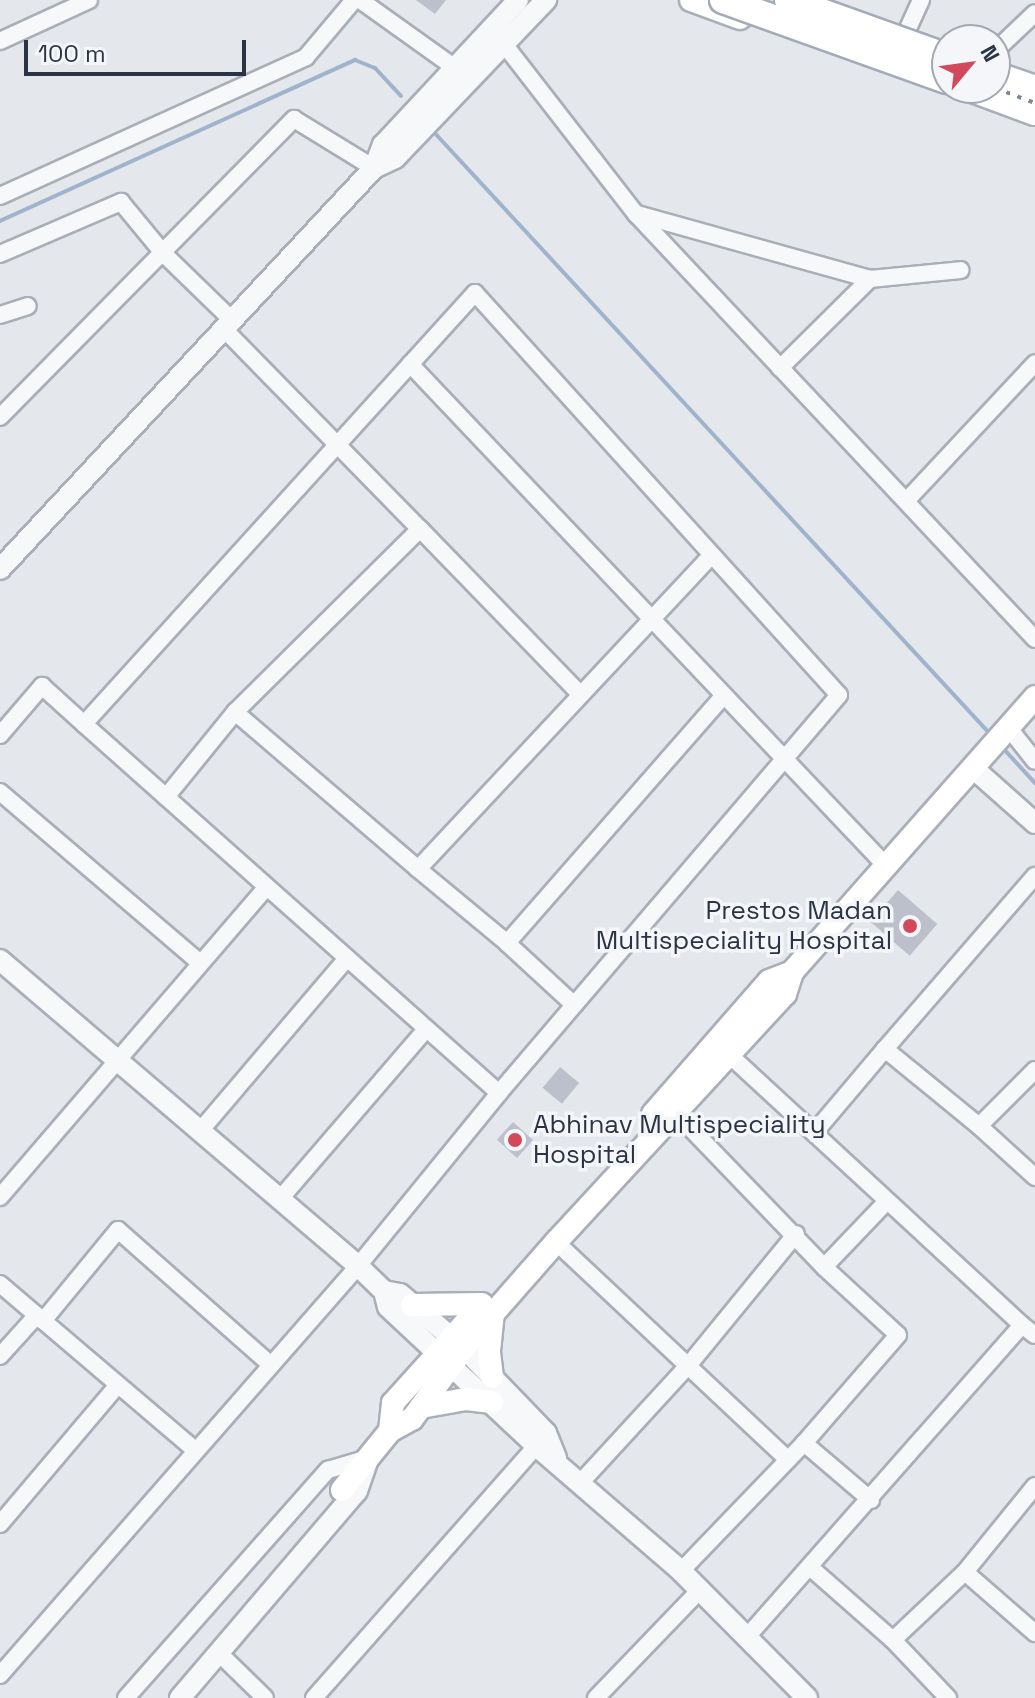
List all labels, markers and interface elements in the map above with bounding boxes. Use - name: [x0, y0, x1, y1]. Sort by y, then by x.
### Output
- scale bar: [28, 24, 250, 74]
- north arrow: [931, 24, 1011, 104]
- text: 100 m: [38, 38, 106, 69]
- text: N: [974, 40, 1006, 67]
- place label: Prestos Madan Multispeciality Hospital: [596, 895, 892, 956]
- marker: Prestos Madan Multispeciality Hospital: [899, 915, 921, 937]
- place label: Abhinav Multispeciality Hospital: [533, 1109, 826, 1170]
- marker: Abhinav Multispeciality Hospital: [504, 1129, 526, 1151]

